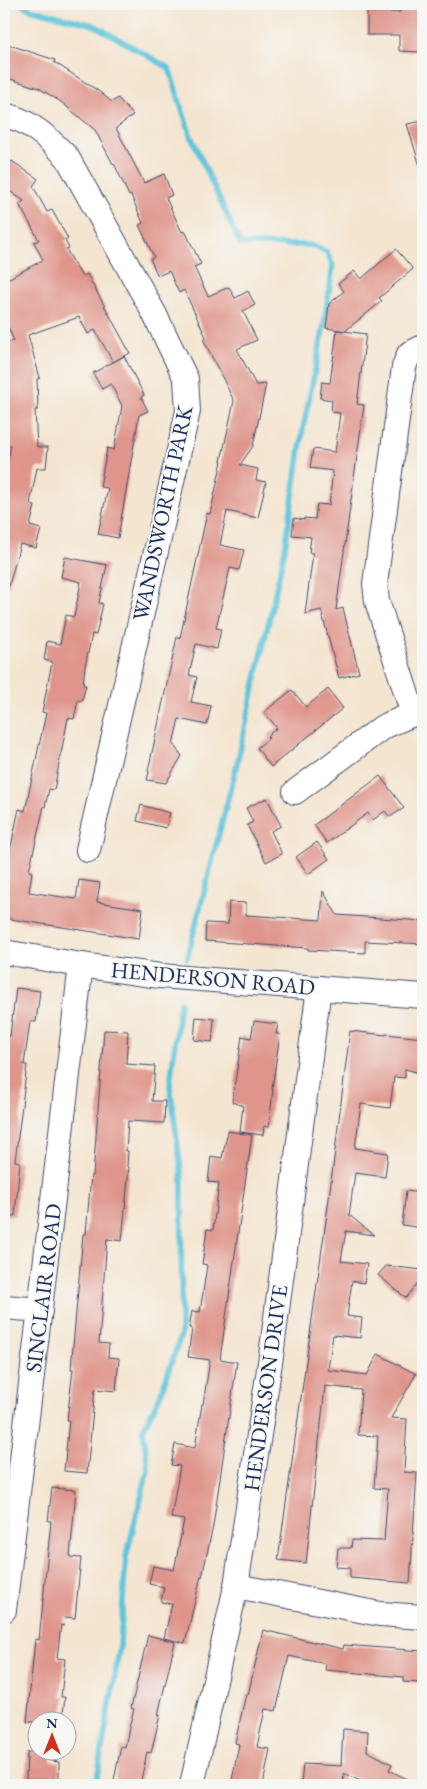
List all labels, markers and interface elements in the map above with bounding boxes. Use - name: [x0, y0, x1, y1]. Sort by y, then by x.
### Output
- street label: WANDSWORTH PARK: [125, 402, 200, 623]
- street label: HENDERSON ROAD: [110, 955, 316, 1002]
- street label: SINCLAIR ROAD: [19, 1202, 68, 1374]
- street label: HENDERSON DRIVE: [237, 1283, 294, 1493]
- north arrow: [28, 1712, 78, 1762]
- text: N: [46, 1714, 58, 1732]

